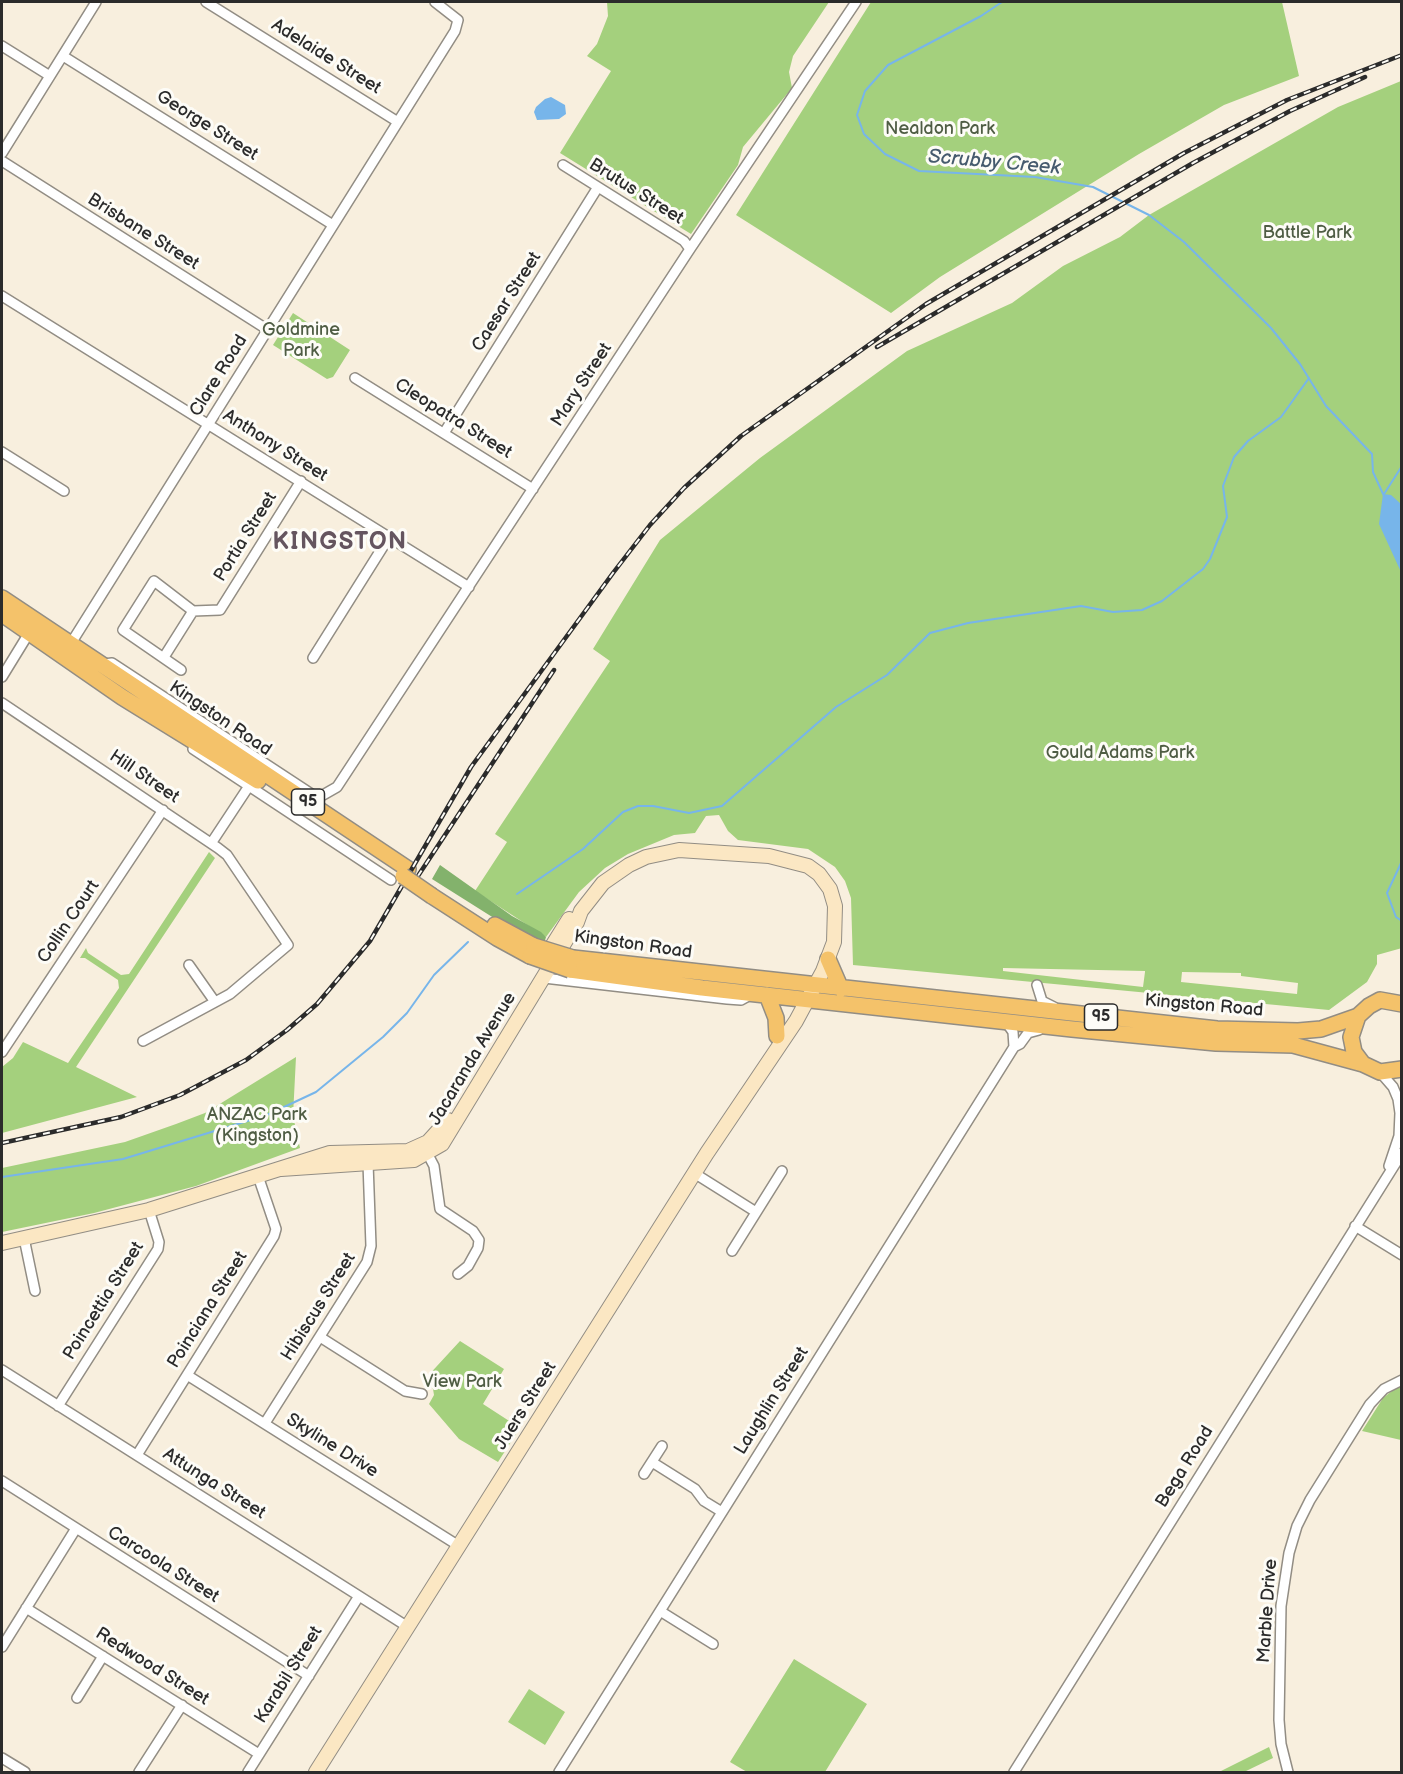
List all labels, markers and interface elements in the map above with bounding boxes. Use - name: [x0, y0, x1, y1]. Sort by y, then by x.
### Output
- street label: Adelaide Street: [267, 15, 385, 99]
- street label: George Street: [152, 86, 262, 166]
- park label: Nealdon Park: [885, 118, 995, 140]
- water label: Scrubby Creek: [927, 145, 1061, 181]
- street label: Brutus Street: [585, 154, 687, 230]
- street label: Brisbane Street: [83, 189, 203, 275]
- park label: Battle Park: [1262, 222, 1352, 244]
- street label: Caesar Street: [468, 248, 546, 356]
- park label: Goldmine Park: [262, 319, 340, 362]
- street label: Clare Road: [185, 331, 253, 421]
- street label: Mary Street: [547, 339, 617, 431]
- street label: Cleopatra Street: [390, 374, 516, 464]
- street label: Anthony Street: [219, 405, 331, 487]
- street label: Portia Street: [210, 488, 282, 586]
- district label: KINGSTON: [272, 529, 408, 557]
- street label: Kingston Road: [165, 677, 275, 761]
- park label: Gould Adams Park: [1046, 742, 1194, 764]
- street label: Hill Street: [105, 746, 183, 808]
- road number: 95: [292, 789, 324, 815]
- street label: Collin Court: [33, 876, 105, 968]
- street label: Kingston Road: [573, 926, 693, 964]
- street label: Jacaranda Avenue: [425, 989, 521, 1129]
- street label: Kingston Road: [1144, 990, 1264, 1022]
- road number: 95: [1084, 1004, 1118, 1030]
- park label: ANZAC Park (Kingston): [207, 1104, 307, 1146]
- street label: Poincettia Street: [59, 1238, 149, 1364]
- street label: Poinciana Street: [163, 1248, 253, 1372]
- street label: Hibiscus Street: [277, 1249, 361, 1365]
- street label: Laughlin Street: [730, 1343, 814, 1459]
- street label: Juers Street: [490, 1358, 562, 1454]
- park label: View Park: [422, 1371, 502, 1393]
- street label: Skyline Drive: [282, 1409, 382, 1483]
- street label: Bega Road: [1151, 1422, 1219, 1512]
- street label: Attunga Street: [159, 1444, 269, 1524]
- street label: Carcoola Street: [103, 1522, 223, 1608]
- street label: Marble Drive: [1254, 1558, 1282, 1664]
- street label: Karabil Street: [251, 1622, 327, 1728]
- street label: Redwood Street: [91, 1623, 213, 1711]

